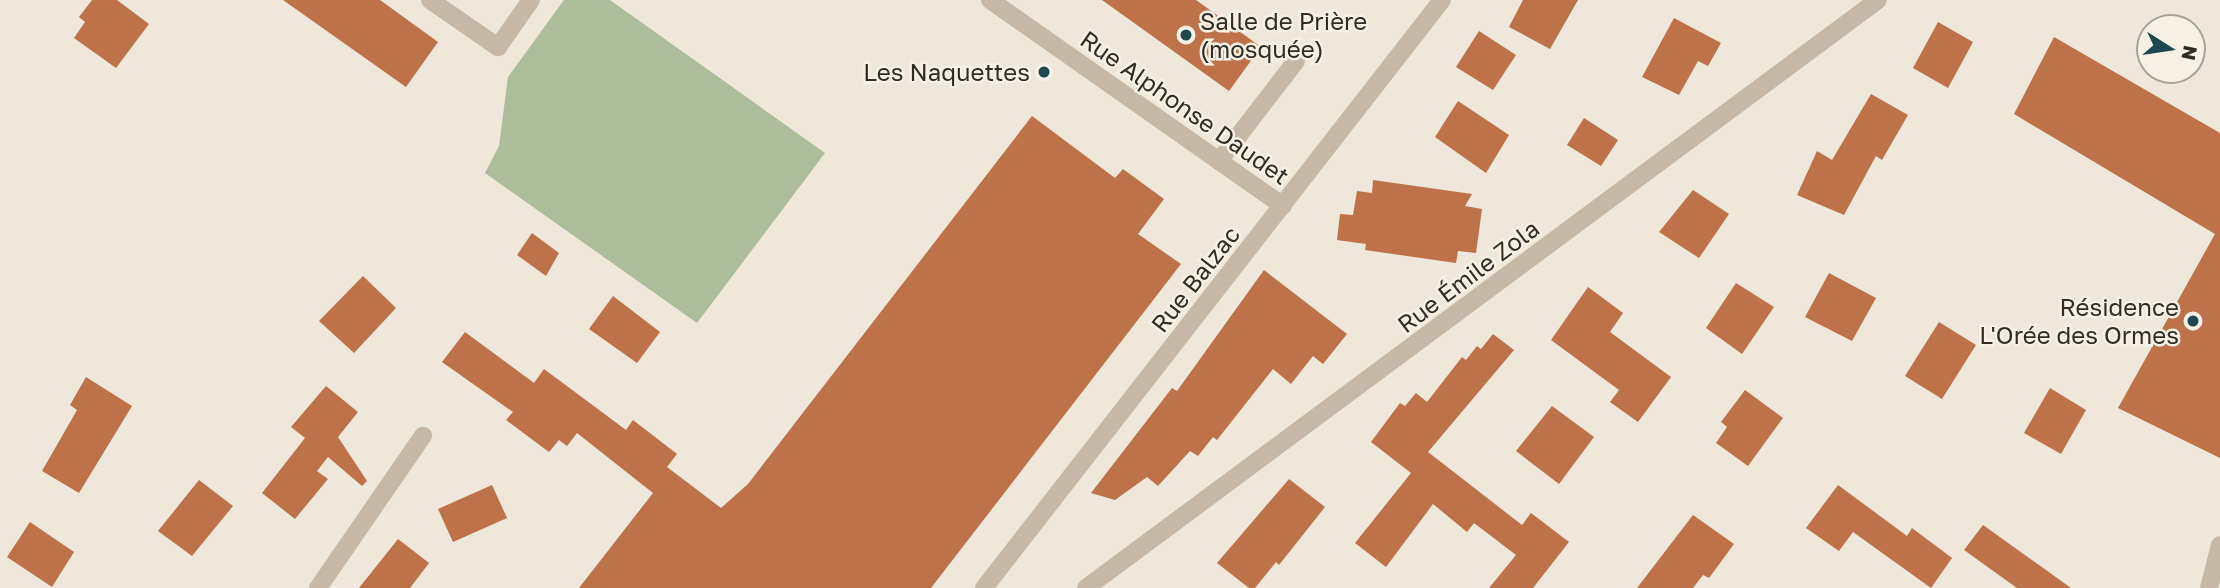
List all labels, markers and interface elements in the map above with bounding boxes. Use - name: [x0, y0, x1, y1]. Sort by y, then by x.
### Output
- place label: Salle de Prière (mosquée): [1200, 7, 1367, 63]
- north arrow: [2136, 14, 2206, 84]
- street label: Rue Alphonse Daudet: [1075, 24, 1295, 190]
- marker: Salle de Prière (mosquée): [1178, 27, 1194, 43]
- text: N: [2177, 44, 2203, 63]
- place label: Les Naquettes: [863, 58, 1030, 86]
- marker: Les Naquettes: [1036, 64, 1052, 80]
- street label: Rue Émile Zola: [1392, 213, 1544, 339]
- street label: Rue Balzac: [1145, 220, 1245, 338]
- place label: Résidence L'Orée des Ormes: [1979, 293, 2179, 349]
- marker: Résidence L'Orée des Ormes: [2185, 313, 2201, 329]

